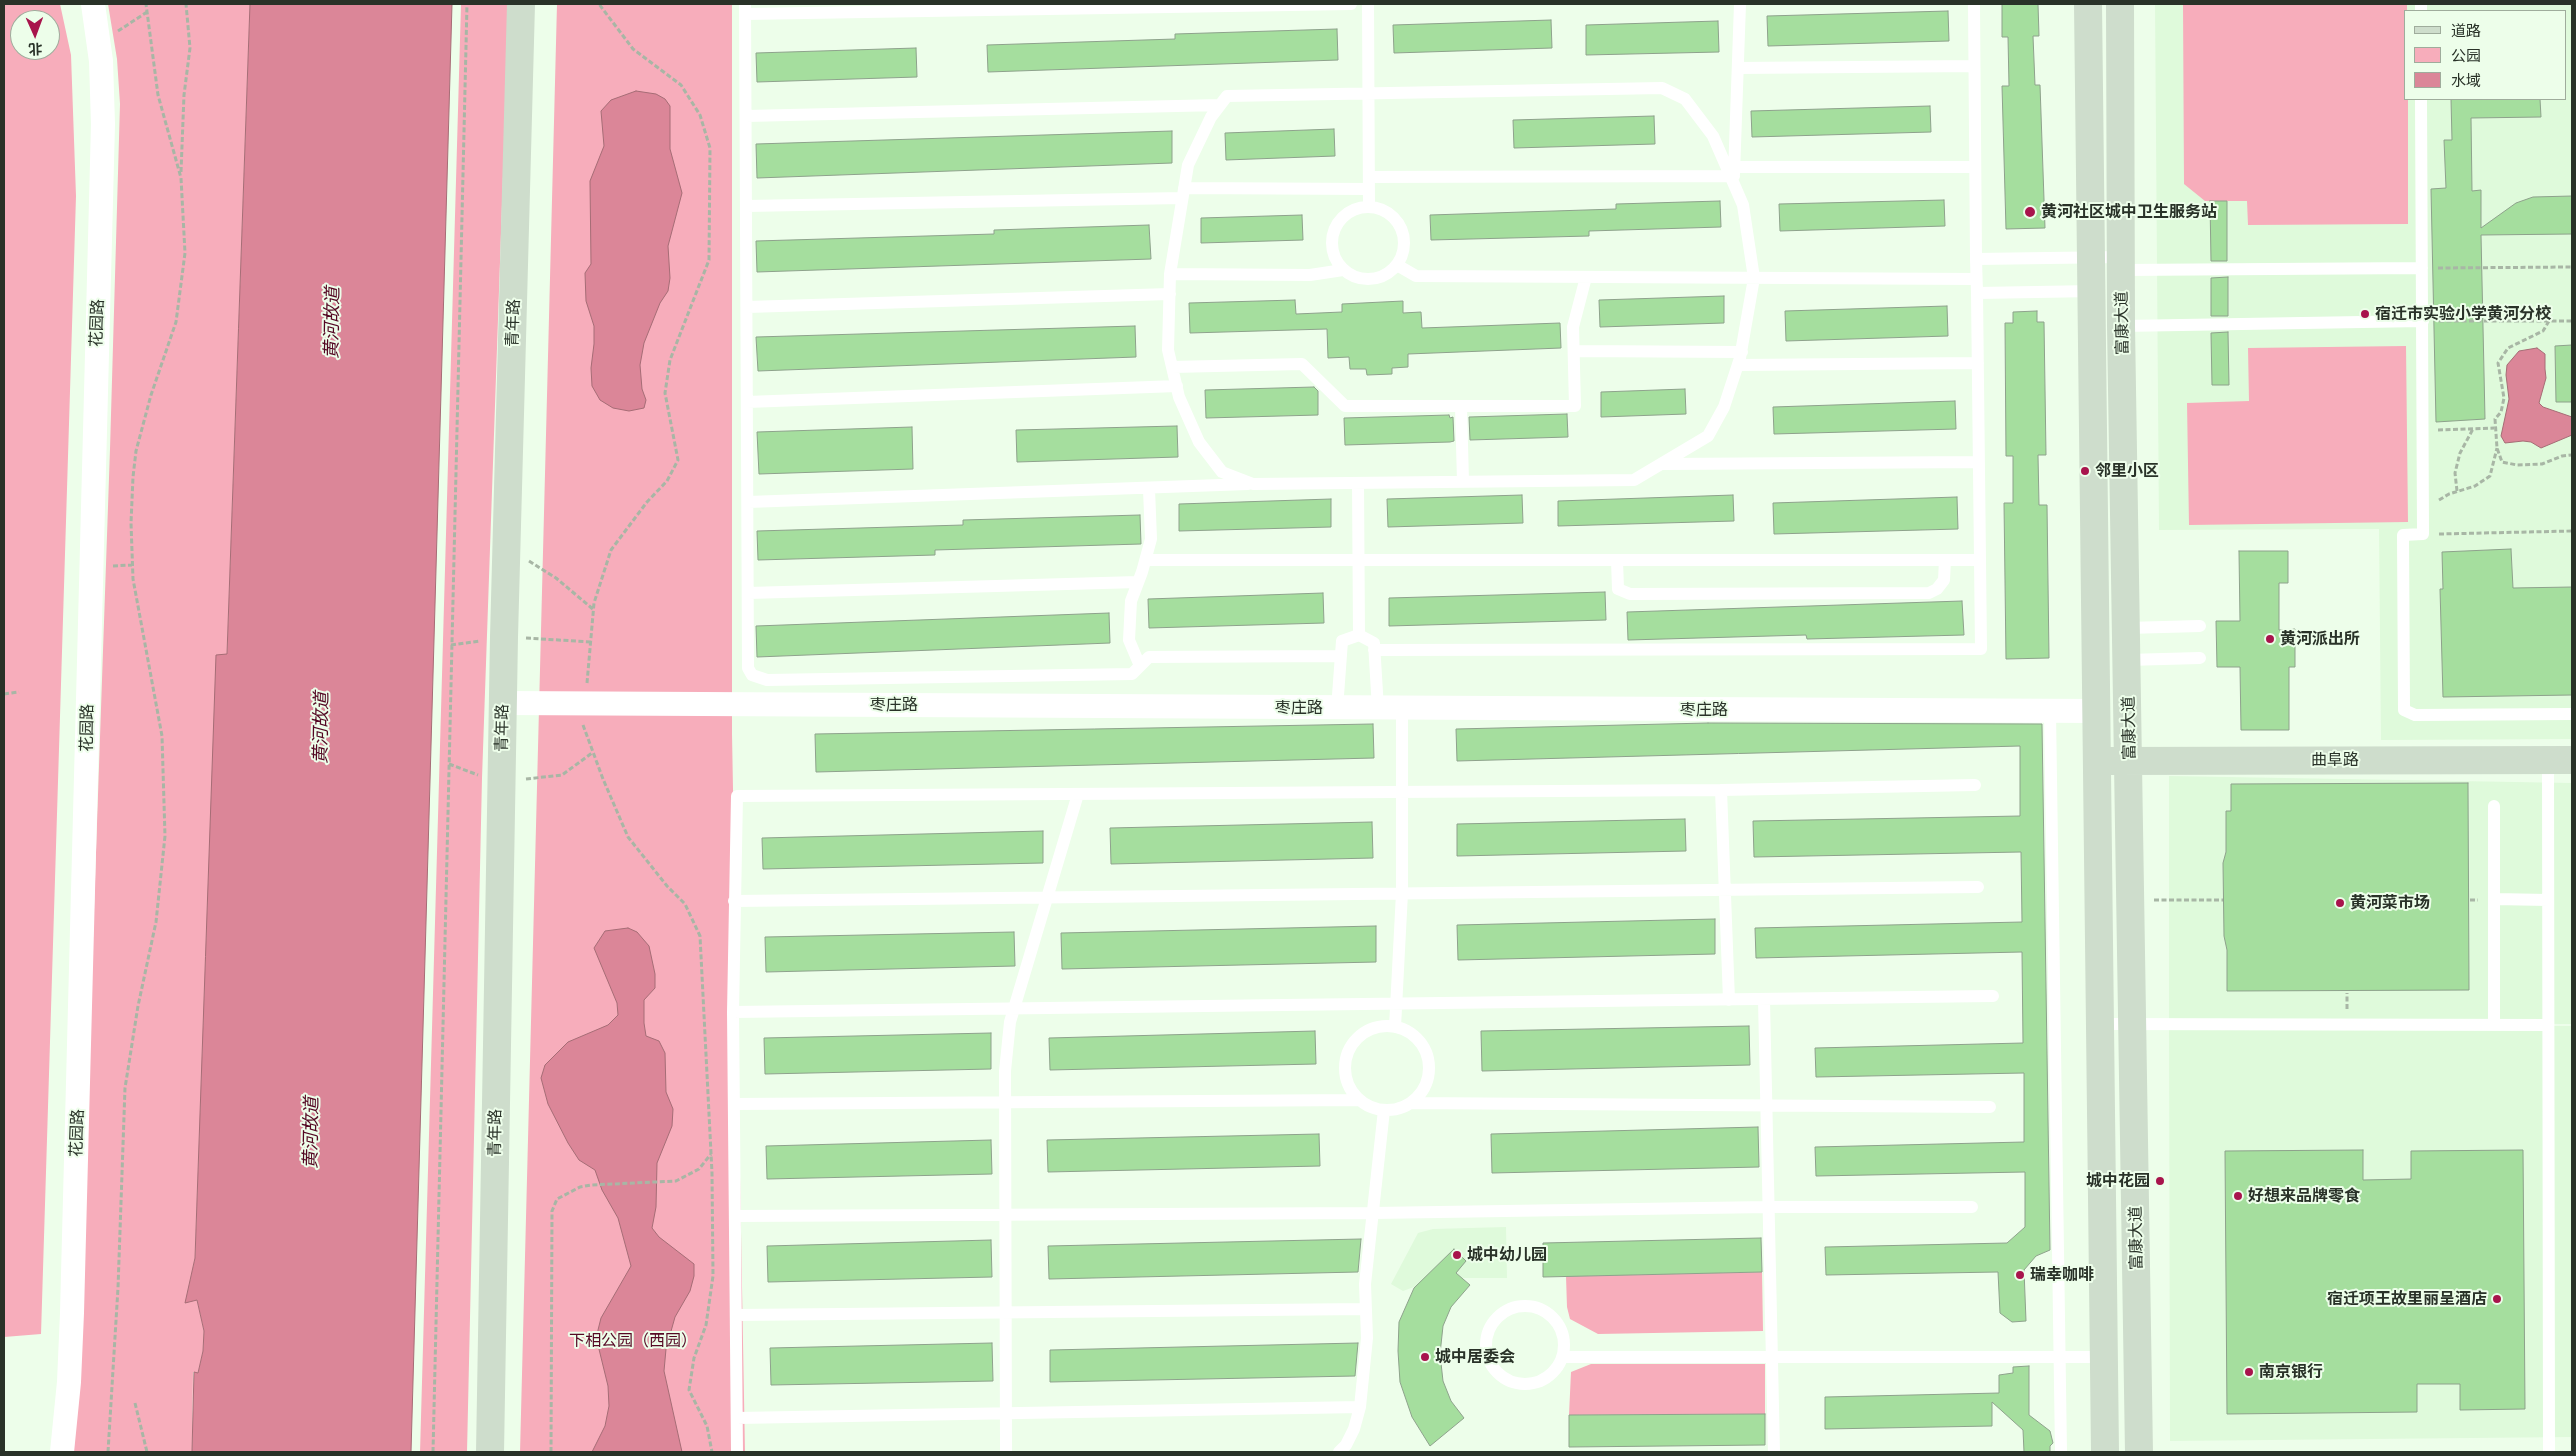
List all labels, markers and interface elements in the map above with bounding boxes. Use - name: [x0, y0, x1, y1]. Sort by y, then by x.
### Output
- north arrow: [10, 10, 60, 60]
- legend: [2404, 10, 2566, 100]
- text: 道路: [2451, 21, 2481, 39]
- text: 北: [28, 41, 43, 58]
- text: 公园: [2451, 46, 2481, 64]
- text: 水域: [2451, 71, 2481, 89]
- place label: 黄河社区城中卫生服务站: [2041, 202, 2217, 222]
- marker: 黄河社区城中卫生服务站: [2023, 205, 2037, 219]
- water label: 黄河故道: [321, 287, 343, 359]
- street label: 富康大道: [2112, 291, 2132, 355]
- street label: 花园路: [87, 299, 107, 347]
- street label: 青年路: [503, 299, 523, 347]
- place label: 宿迁市实验小学黄河分校: [2375, 304, 2551, 324]
- marker: 宿迁市实验小学黄河分校: [2359, 308, 2371, 320]
- place label: 邻里小区: [2095, 461, 2159, 481]
- marker: 邻里小区: [2079, 465, 2091, 477]
- place label: 黄河派出所: [2280, 629, 2360, 649]
- marker: 黄河派出所: [2264, 633, 2276, 645]
- water label: 黄河故道: [310, 692, 332, 764]
- street label: 枣庄路: [870, 695, 918, 715]
- street label: 富康大道: [2119, 696, 2139, 760]
- street label: 枣庄路: [1275, 698, 1323, 718]
- street label: 枣庄路: [1680, 700, 1728, 720]
- street label: 花园路: [77, 704, 97, 752]
- street label: 青年路: [492, 704, 512, 752]
- street label: 曲阜路: [2311, 750, 2359, 770]
- place label: 黄河菜市场: [2350, 893, 2430, 913]
- marker: 黄河菜市场: [2334, 897, 2346, 909]
- water label: 黄河故道: [300, 1097, 322, 1169]
- street label: 花园路: [67, 1109, 87, 1157]
- street label: 青年路: [485, 1109, 505, 1157]
- place label: 城中花园: [2086, 1171, 2150, 1191]
- marker: 城中花园: [2154, 1175, 2166, 1187]
- place label: 好想来品牌零食: [2248, 1186, 2360, 1206]
- marker: 好想来品牌零食: [2232, 1190, 2244, 1202]
- street label: 富康大道: [2126, 1206, 2146, 1270]
- place label: 城中幼儿园: [1467, 1245, 1547, 1265]
- marker: 城中幼儿园: [1451, 1249, 1463, 1261]
- place label: 瑞幸咖啡: [2030, 1265, 2094, 1285]
- marker: 瑞幸咖啡: [2014, 1269, 2026, 1281]
- place label: 宿迁项王故里丽呈酒店: [2327, 1289, 2487, 1309]
- marker: 宿迁项王故里丽呈酒店: [2491, 1293, 2503, 1305]
- park label: 下相公园（西园）: [569, 1331, 697, 1351]
- place label: 城中居委会: [1435, 1347, 1515, 1367]
- marker: 城中居委会: [1419, 1351, 1431, 1363]
- place label: 南京银行: [2259, 1362, 2323, 1382]
- marker: 南京银行: [2243, 1366, 2255, 1378]

